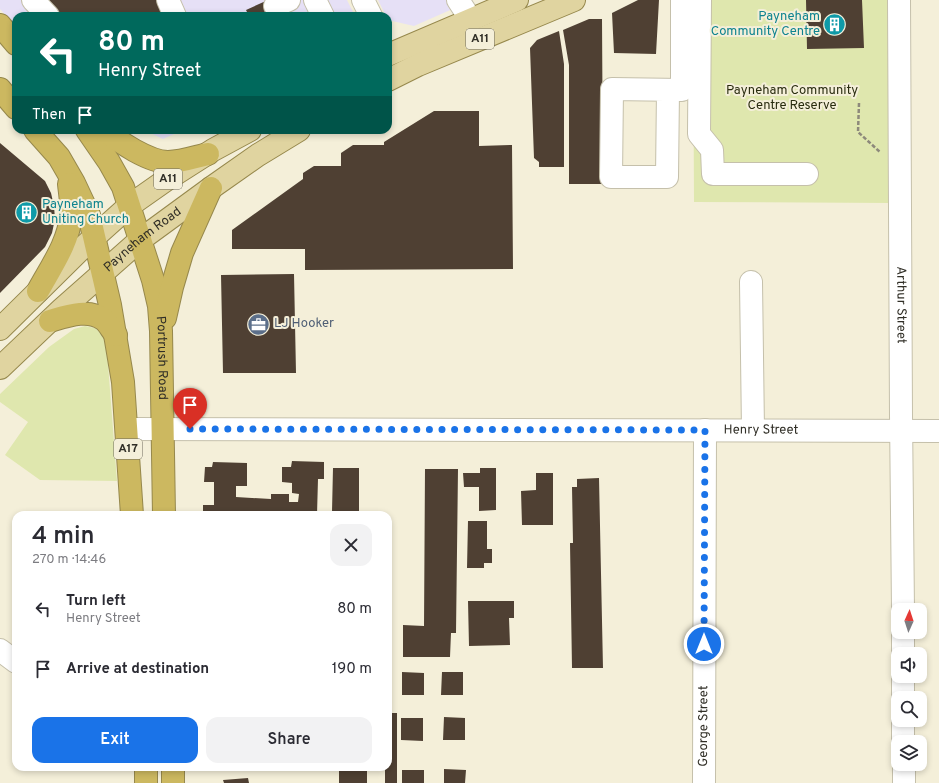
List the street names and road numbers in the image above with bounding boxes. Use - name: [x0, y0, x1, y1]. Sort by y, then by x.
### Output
- road number: A11: [466, 29, 494, 49]
- road number: A11: [154, 169, 182, 189]
- street label: Payneham Road: [101, 204, 185, 276]
- street label: Arthur Street: [892, 266, 909, 344]
- street label: Portrush Road: [152, 315, 170, 400]
- street label: Henry Street: [724, 422, 798, 439]
- road number: A17: [114, 439, 142, 459]
- street label: George Street: [696, 685, 712, 767]

